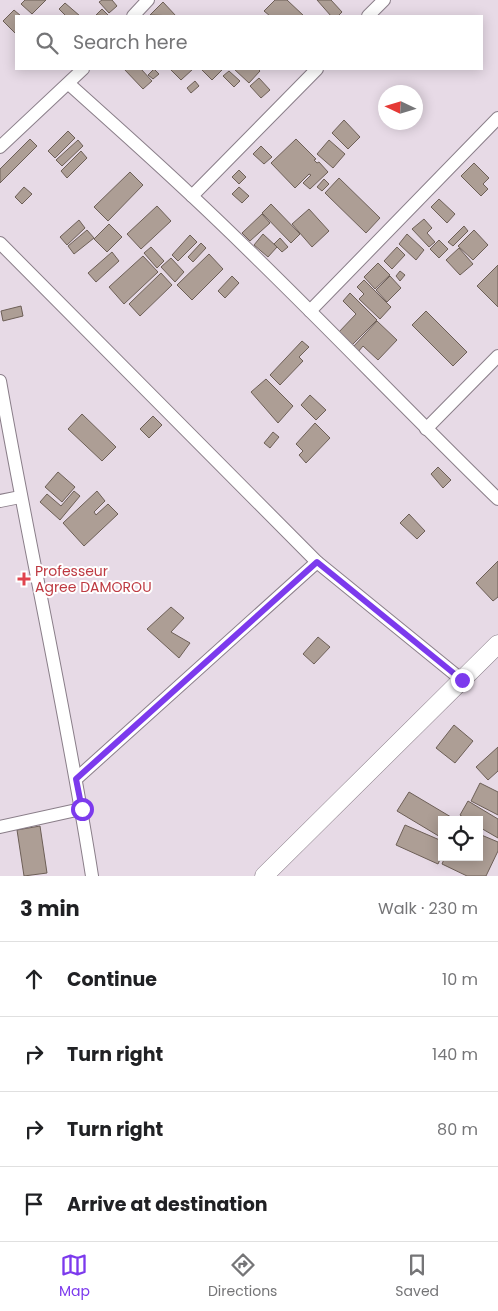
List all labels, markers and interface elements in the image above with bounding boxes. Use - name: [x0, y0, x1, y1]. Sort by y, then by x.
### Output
- search box: [15, 15, 483, 70]
- icon: search: [33, 29, 61, 57]
- text: Search here: [73, 29, 187, 56]
- north arrow: [378, 85, 423, 130]
- place label: Professeur Agree DAMOROU: [35, 561, 152, 597]
- marker: Professeur Agree DAMOROU: [17, 572, 31, 586]
- route end: [451, 669, 474, 692]
- route start: [71, 798, 94, 821]
- map controls: [438, 816, 483, 861]
- button: locate: [438, 816, 483, 861]
- text: 3 min: [20, 894, 80, 923]
- text: Walk · 230 m: [378, 897, 478, 920]
- icon: ahead: [20, 965, 48, 993]
- text: Continue: [67, 966, 157, 993]
- text: 10 m: [442, 968, 478, 991]
- icon: right: [20, 1040, 48, 1068]
- text: Turn right: [67, 1041, 163, 1068]
- text: 140 m: [432, 1043, 478, 1066]
- icon: right: [20, 1115, 48, 1143]
- text: Turn right: [67, 1116, 163, 1143]
- text: 80 m: [437, 1118, 478, 1141]
- icon: arrive: [20, 1190, 48, 1218]
- text: Arrive at destination: [67, 1191, 268, 1218]
- tab: Map: [59, 1251, 90, 1302]
- tab: Directions: [208, 1251, 277, 1302]
- tab: Saved: [395, 1251, 439, 1302]

